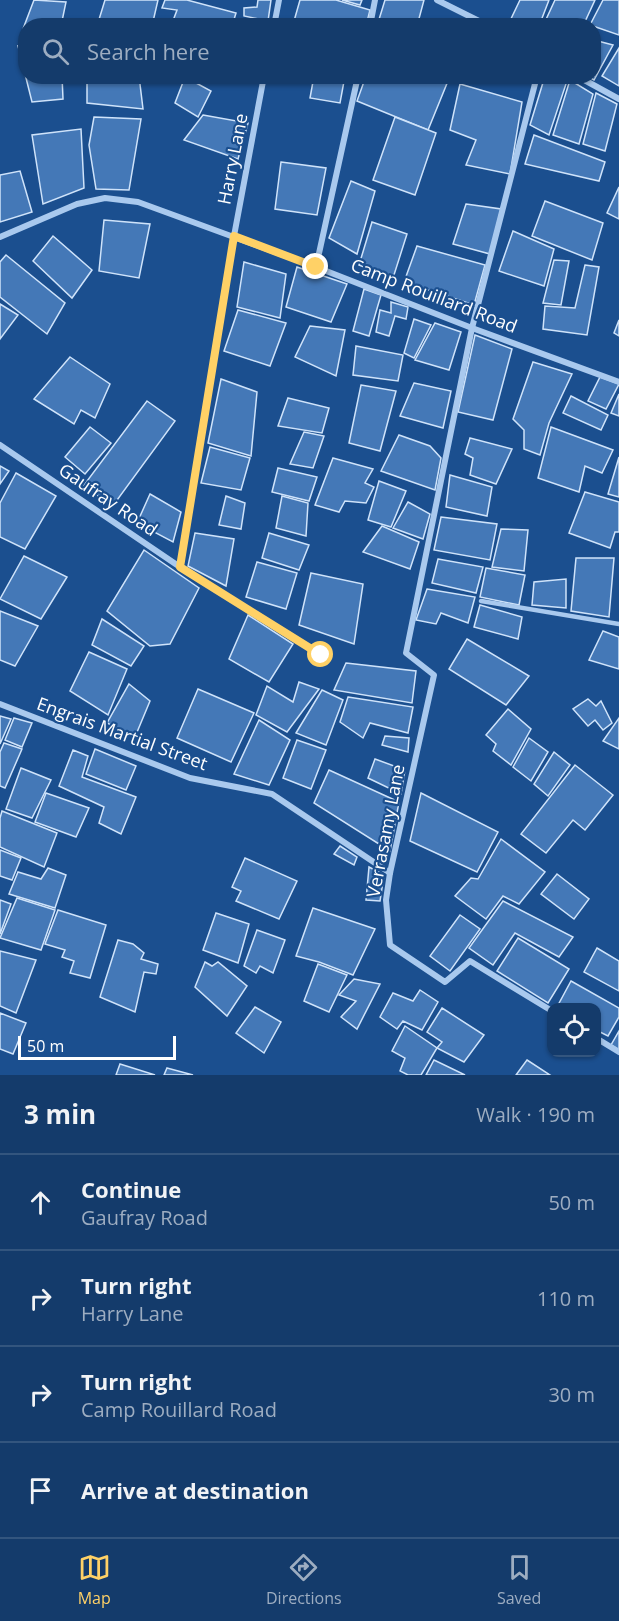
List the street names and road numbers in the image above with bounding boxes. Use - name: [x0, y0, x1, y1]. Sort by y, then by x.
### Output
- street label: Harry Lane: [211, 111, 253, 206]
- street label: Camp Rouillard Road: [348, 252, 521, 338]
- street label: Gaufray Road: [55, 457, 163, 541]
- street label: Engrais Martial Street: [34, 691, 211, 775]
- street label: Verrasamy Lane: [360, 762, 410, 899]

